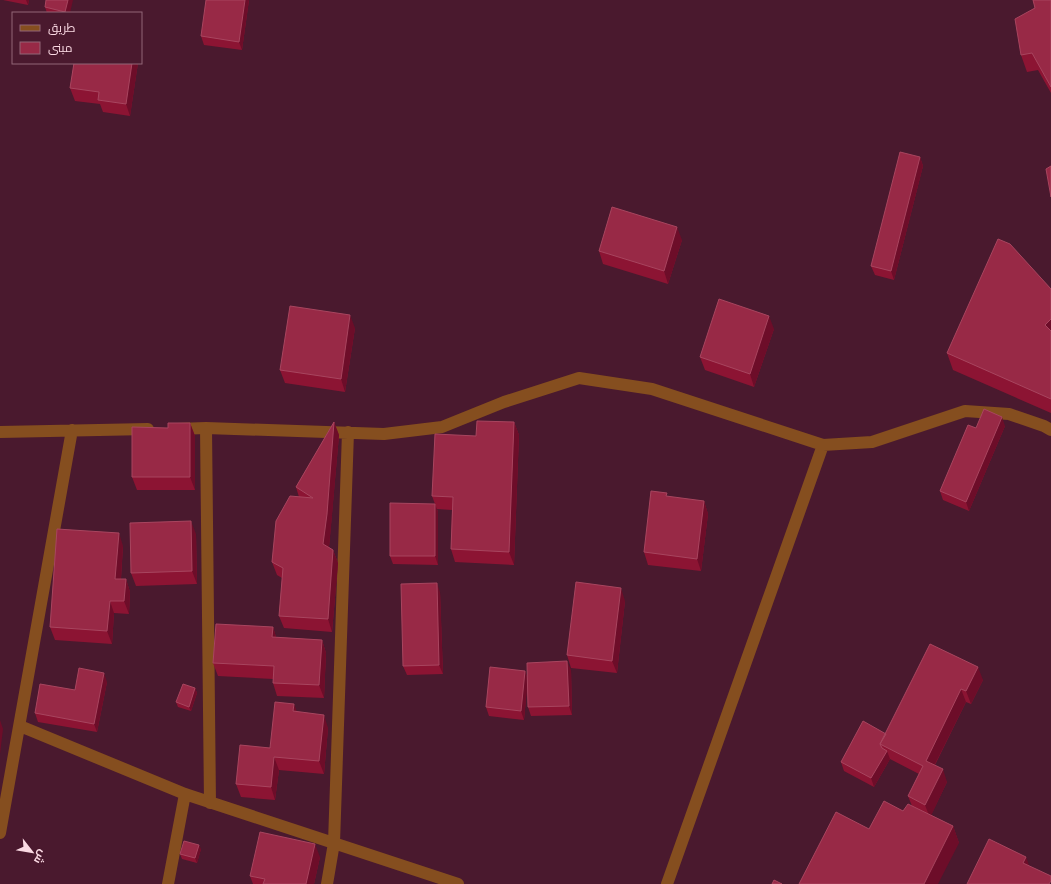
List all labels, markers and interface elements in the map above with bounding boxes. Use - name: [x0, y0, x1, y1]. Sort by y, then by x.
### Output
- legend: [12, 12, 142, 64]
- text: طريق: [48, 20, 76, 35]
- text: مبنى: [48, 40, 73, 55]
- north arrow: [12, 832, 52, 872]
- text: ش: [31, 847, 50, 867]

